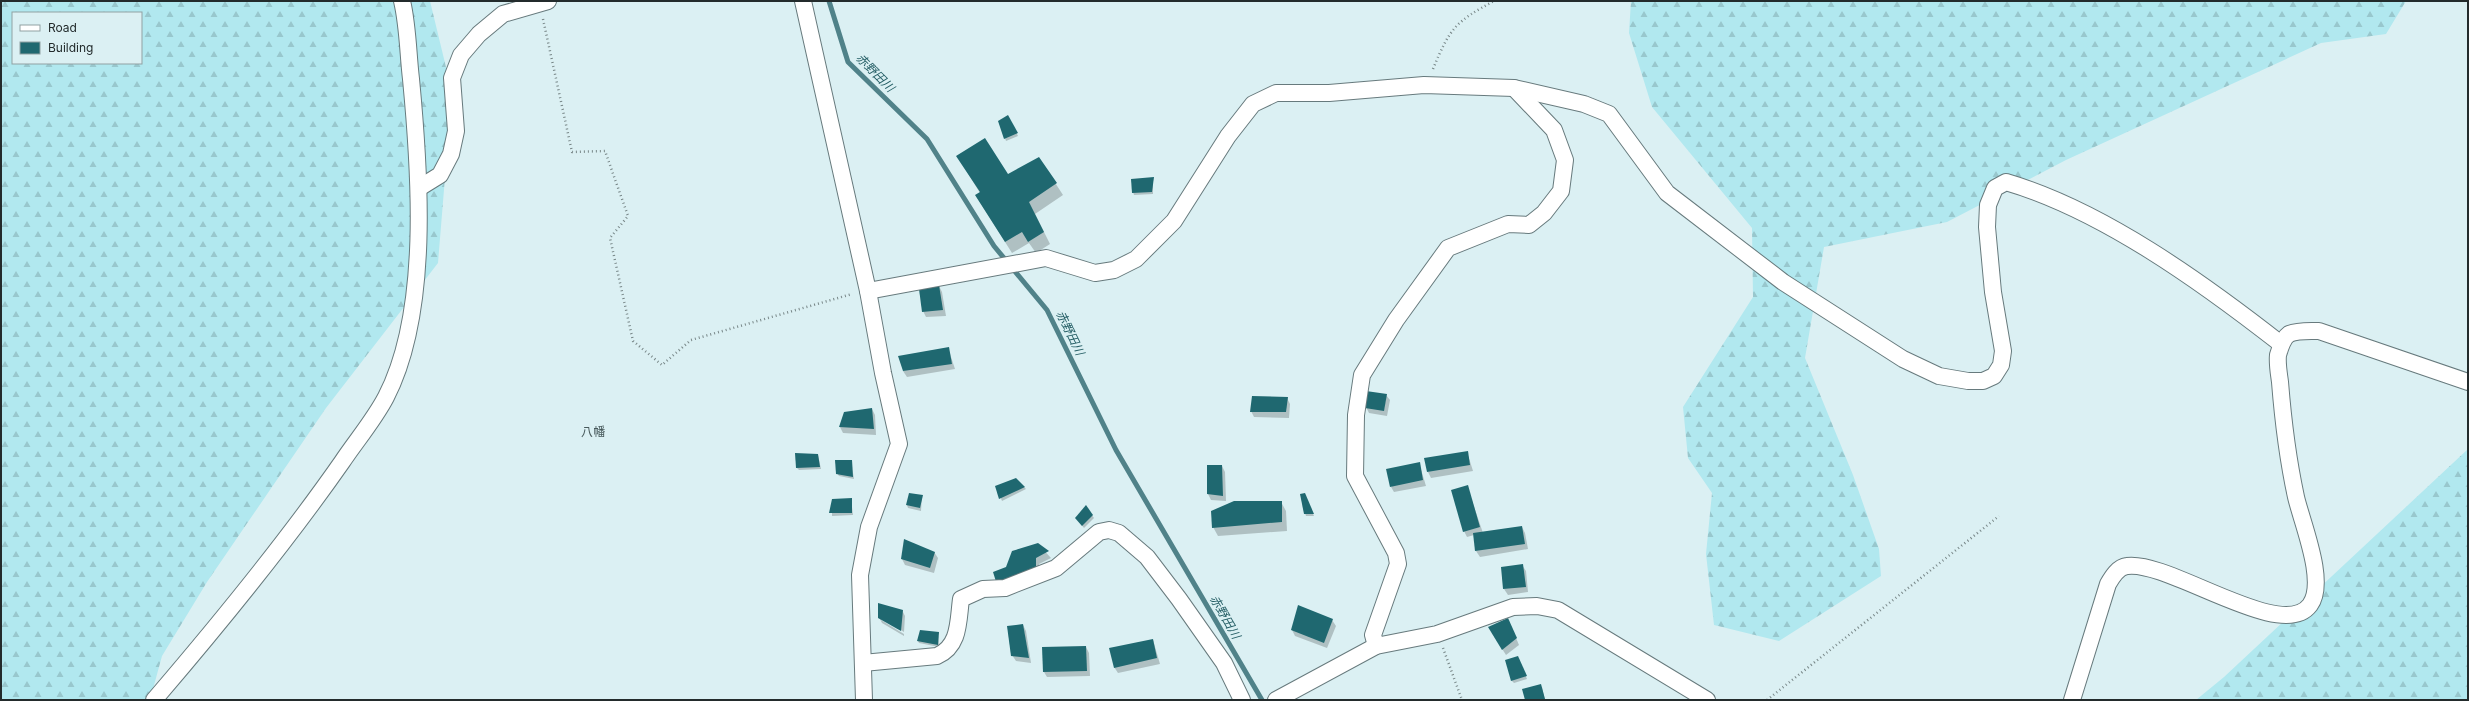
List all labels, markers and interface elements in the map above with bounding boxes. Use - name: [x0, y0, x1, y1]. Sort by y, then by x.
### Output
- legend: [12, 12, 142, 64]
- text: Road: [48, 20, 77, 35]
- text: Building: [48, 40, 93, 55]
- water label: 赤野田川: [853, 50, 899, 96]
- water label: 赤野田川: [1053, 308, 1089, 359]
- district label: 八幡: [581, 424, 605, 439]
- water label: 赤野田川: [1207, 592, 1245, 643]

